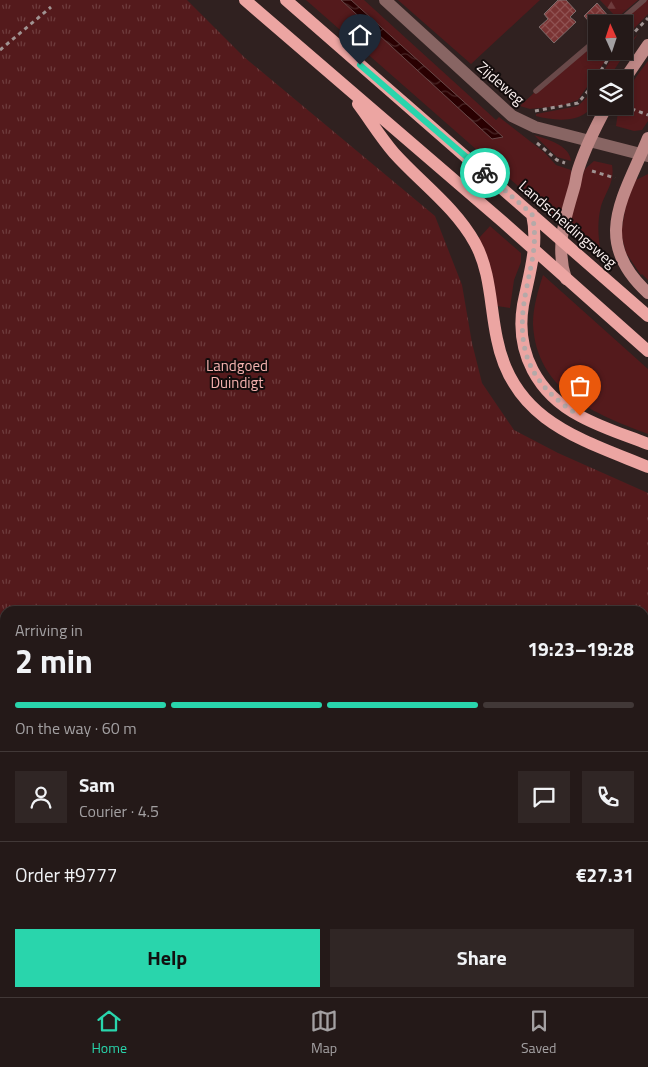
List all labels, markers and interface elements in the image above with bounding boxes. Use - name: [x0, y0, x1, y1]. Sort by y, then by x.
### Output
- pin: [339, 14, 381, 65]
- north arrow: [588, 15, 632, 60]
- map controls: [588, 15, 633, 115]
- icon: home: [346, 21, 374, 49]
- street label: Zijdeweg: [472, 56, 530, 110]
- button: layers: [588, 70, 633, 115]
- courier: [460, 148, 510, 198]
- icon: bike: [471, 159, 499, 187]
- street label: Landscheidingsweg: [514, 175, 622, 273]
- park label: Landgoed Duindigt: [206, 354, 268, 394]
- pin: [559, 365, 601, 416]
- icon: bag: [566, 372, 594, 400]
- text: Arriving in: [15, 618, 83, 642]
- text: 19:23–19:28: [527, 634, 634, 663]
- text: 2 min: [15, 637, 93, 685]
- text: On the way · 60 m: [15, 716, 137, 740]
- text: Sam: [79, 770, 115, 799]
- button: person: [15, 771, 67, 823]
- button: chat: [518, 771, 570, 823]
- button: phone: [582, 771, 634, 823]
- text: Courier · 4.5: [79, 799, 159, 823]
- text: Order #9777: [15, 860, 117, 889]
- text: €27.31: [576, 860, 634, 889]
- button: Help: [15, 929, 320, 987]
- button: Share: [330, 929, 634, 987]
- tab: Home: [91, 1007, 127, 1058]
- tab: Map: [310, 1007, 338, 1058]
- tab: Saved: [521, 1007, 557, 1058]

